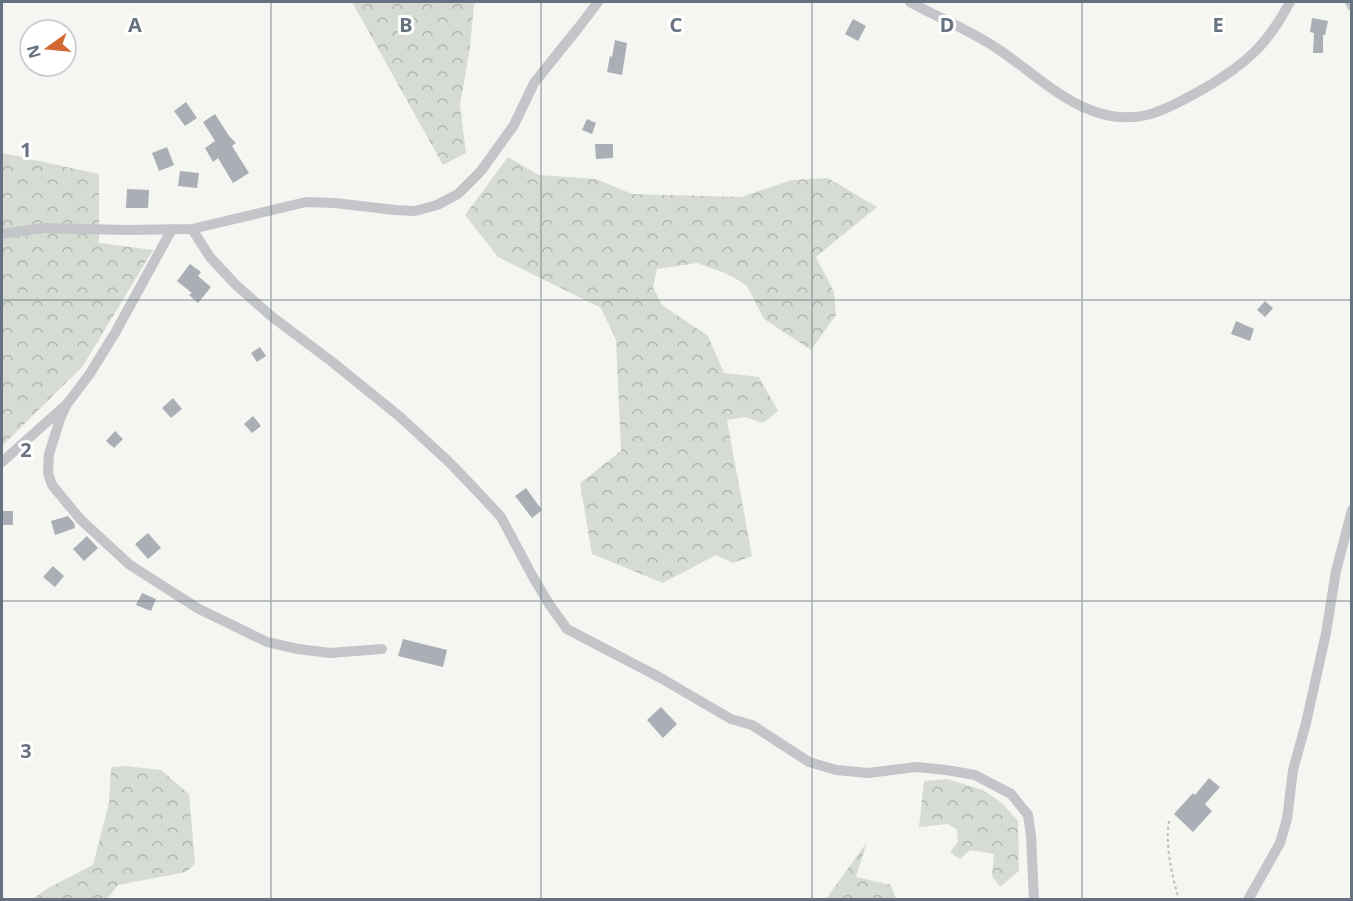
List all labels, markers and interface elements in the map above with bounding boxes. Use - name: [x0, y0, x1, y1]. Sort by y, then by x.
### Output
- text: A: [128, 11, 142, 38]
- text: B: [399, 11, 413, 38]
- text: C: [670, 11, 683, 38]
- text: D: [940, 11, 954, 38]
- text: E: [1212, 11, 1224, 38]
- north arrow: [18, 18, 78, 78]
- text: N: [21, 43, 46, 61]
- text: 1: [20, 136, 32, 163]
- text: 2: [20, 436, 32, 463]
- text: 3: [20, 737, 32, 764]

